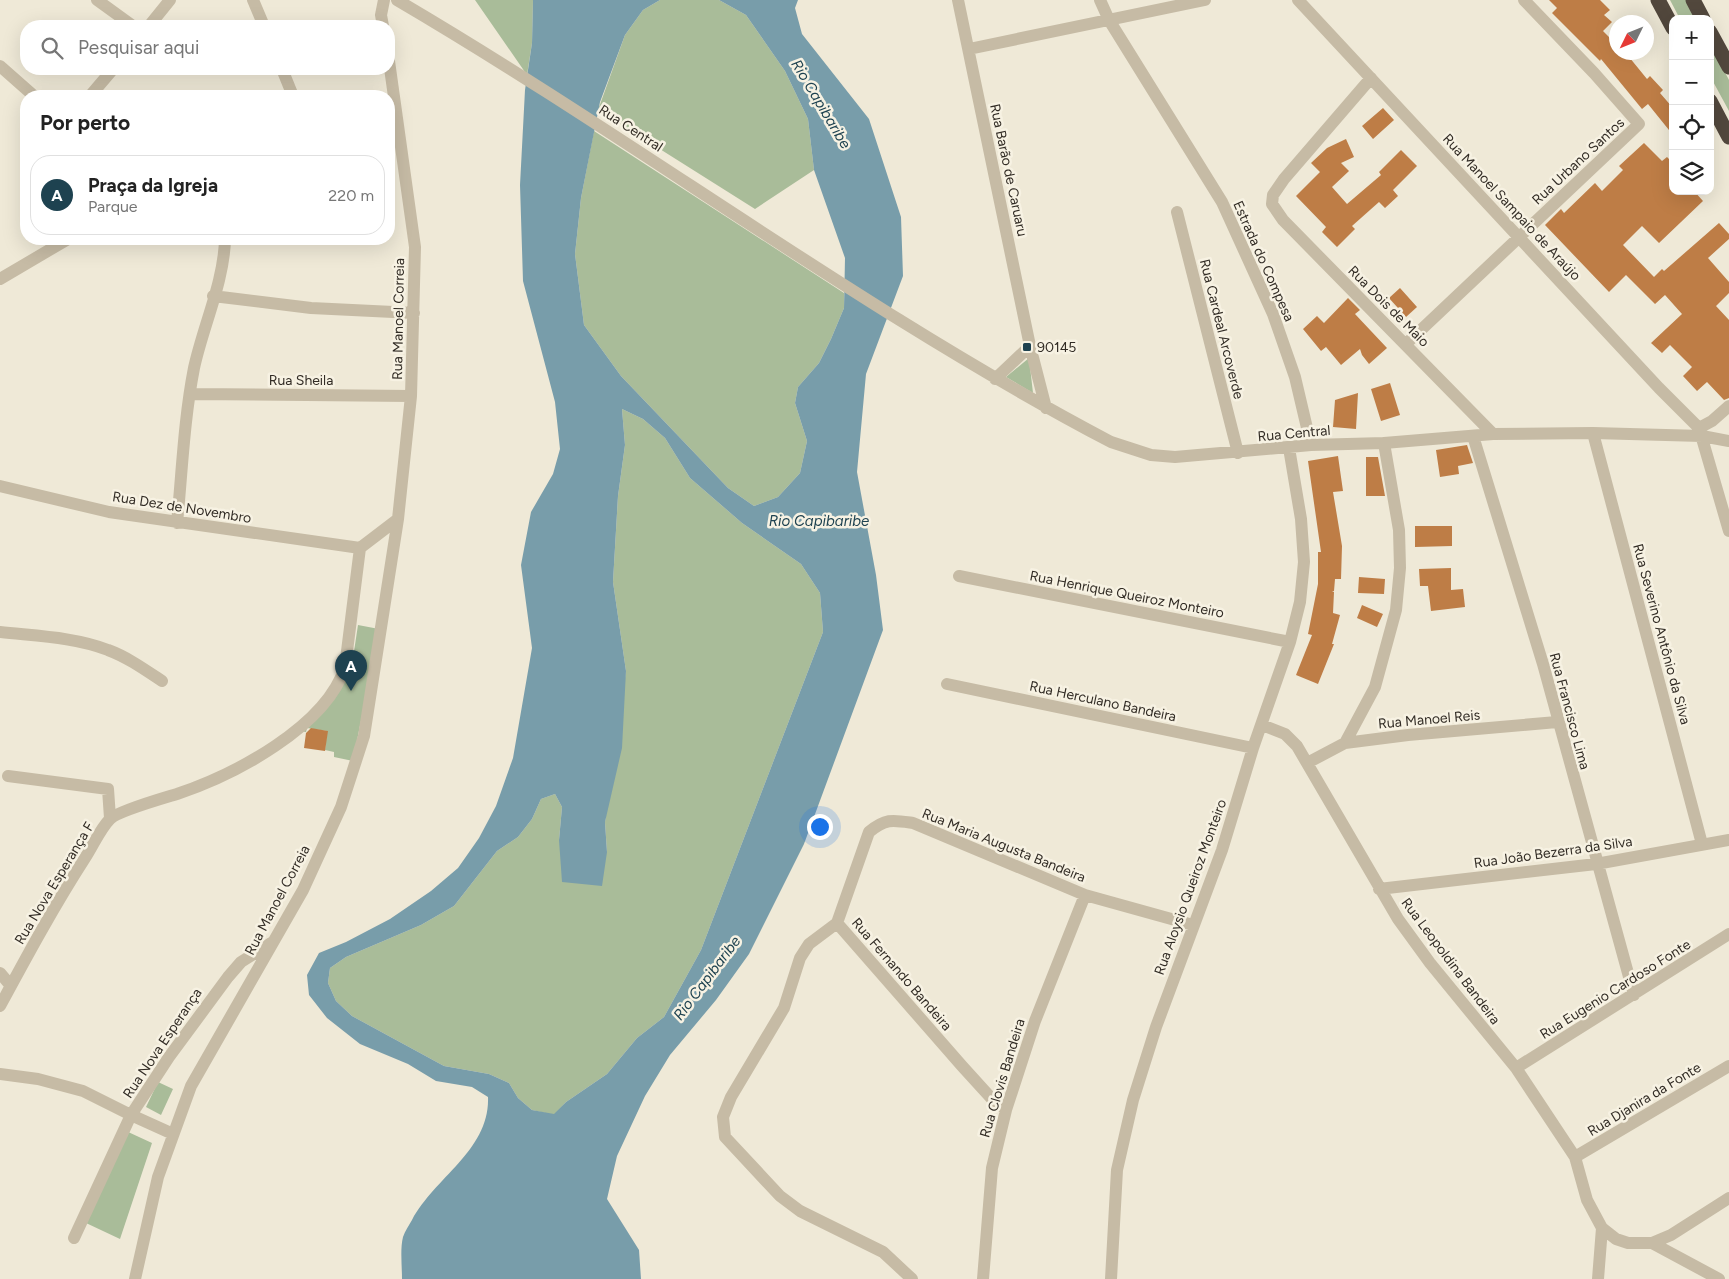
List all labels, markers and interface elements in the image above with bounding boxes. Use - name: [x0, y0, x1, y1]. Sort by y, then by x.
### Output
- north arrow: [1609, 15, 1654, 60]
- map controls: [1669, 15, 1714, 195]
- button: +: [1669, 15, 1714, 60]
- search box: [20, 20, 395, 75]
- icon: search: [38, 34, 66, 62]
- text: Pesquisar aqui: [78, 36, 199, 59]
- water label: Rio Capibaribe: [787, 56, 855, 152]
- button: −: [1669, 60, 1714, 105]
- street label: Rua Central: [595, 101, 666, 155]
- street label: Rua Barão de Caruaru: [986, 102, 1031, 238]
- button: locate: [1669, 105, 1714, 150]
- text: Por perto: [40, 110, 130, 135]
- street label: Rua Urbano Santos: [1529, 114, 1628, 209]
- street label: Rua Manoel Sampaio de Araújo: [1439, 130, 1584, 284]
- button: layers: [1669, 150, 1714, 195]
- text: Praça da Igreja: [88, 174, 218, 197]
- text: A: [51, 186, 63, 205]
- text: 220 m: [328, 186, 374, 205]
- text: Parque: [88, 197, 138, 216]
- street label: Estrada do Compesa: [1229, 198, 1298, 324]
- street label: Rua Cardeal Arcoverde: [1196, 257, 1247, 401]
- street label: Rua Manoel Correia: [389, 258, 408, 380]
- street label: Rua Dois de Maio: [1345, 262, 1433, 350]
- place label: 90145: [1037, 339, 1076, 356]
- marker: 90145: [1021, 341, 1033, 353]
- street label: Rua Sheila: [269, 372, 333, 389]
- street label: Rua Central: [1257, 422, 1331, 445]
- street label: Rua Dez de Novembro: [111, 488, 253, 527]
- water label: Rio Capibaribe: [769, 512, 869, 530]
- street label: Rua Severino Antônio da Silva: [1629, 542, 1694, 726]
- street label: Rua Henrique Queiroz Monteiro: [1028, 567, 1226, 622]
- pin: A: [335, 650, 367, 691]
- street label: Rua Francisco Lima: [1546, 651, 1593, 771]
- street label: Rua Herculano Bandeira: [1028, 678, 1178, 725]
- street label: Rua Manoel Reis: [1377, 707, 1481, 732]
- street label: Rua Aloysio Queiroz Monteiro: [1151, 797, 1230, 977]
- street label: Rua Maria Augusta Bandeira: [920, 805, 1088, 886]
- your location: [807, 814, 833, 840]
- street label: Rua Nova Esperança F: [11, 819, 98, 948]
- street label: Rua João Bezerra da Silva: [1473, 833, 1633, 872]
- street label: Rua Manoel Correia: [241, 842, 314, 958]
- street label: Rua Leopoldina Bandeira: [1397, 895, 1504, 1028]
- street label: Rua Fernando Bandeira: [848, 914, 955, 1034]
- water label: Rio Capibaribe: [670, 932, 744, 1024]
- street label: Rua Eugenio Cardoso Fonte: [1537, 936, 1694, 1043]
- street label: Rua Nova Esperança: [119, 985, 205, 1101]
- street label: Rua Clovis Bandeira: [976, 1017, 1029, 1140]
- street label: Rua Djanira da Fonte: [1584, 1059, 1704, 1140]

